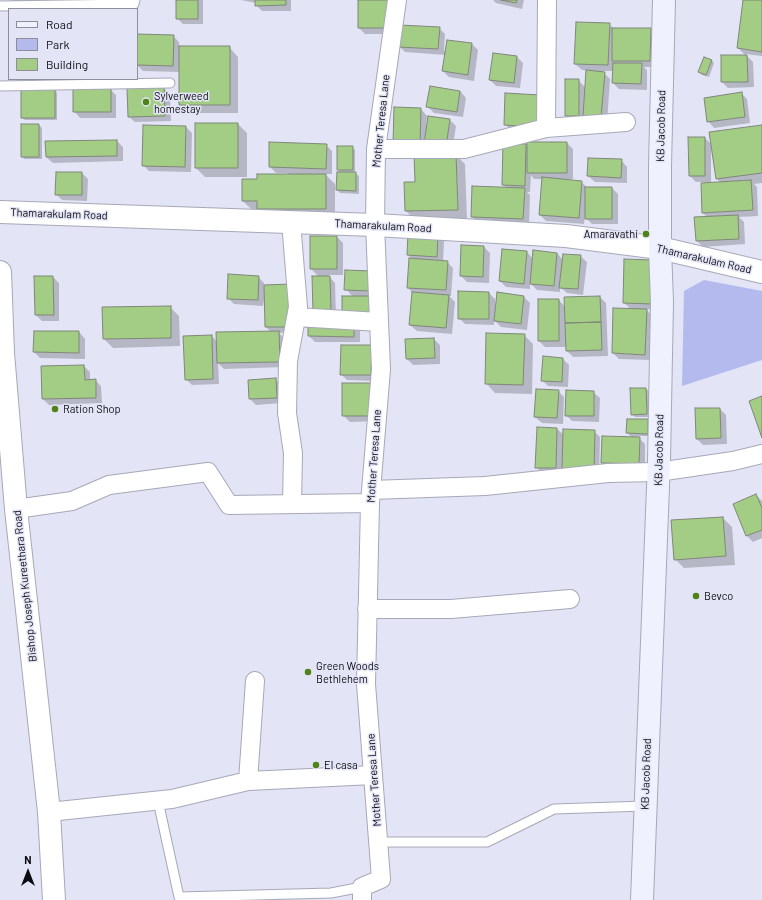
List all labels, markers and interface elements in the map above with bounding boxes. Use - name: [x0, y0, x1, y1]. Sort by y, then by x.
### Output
- legend: [8, 8, 138, 80]
- text: Road: [46, 17, 73, 31]
- text: Park: [46, 37, 70, 51]
- text: Building: [46, 57, 88, 71]
- street label: Mother Teresa Lane: [370, 74, 392, 168]
- place label: Sylverweed homestay: [154, 89, 209, 115]
- street label: KB Jacob Road: [654, 90, 668, 162]
- marker: Sylverweed homestay: [141, 97, 151, 107]
- street label: Thamarakulam Road: [10, 206, 108, 222]
- street label: Thamarakulam Road: [334, 217, 432, 235]
- place label: Amaravathi: [584, 227, 638, 241]
- marker: Amaravathi: [641, 229, 651, 239]
- street label: Thamarakulam Road: [655, 242, 753, 276]
- place label: Ration Shop: [63, 402, 121, 416]
- marker: Ration Shop: [50, 404, 60, 414]
- street label: Mother Teresa Lane: [364, 409, 384, 503]
- street label: KB Jacob Road: [652, 414, 666, 486]
- street label: Bishop Joseph Kureethara Road: [10, 509, 40, 663]
- place label: Bevco: [704, 589, 733, 603]
- marker: Bevco: [691, 591, 701, 601]
- place label: Green Woods Bethlehem: [316, 659, 379, 685]
- marker: Green Woods Bethlehem: [303, 667, 313, 677]
- street label: Mother Teresa Lane: [364, 733, 384, 827]
- street label: KB Jacob Road: [638, 738, 654, 810]
- place label: El casa: [324, 758, 358, 772]
- marker: El casa: [311, 760, 321, 770]
- north arrow: [8, 852, 48, 892]
- text: N: [24, 853, 32, 866]

